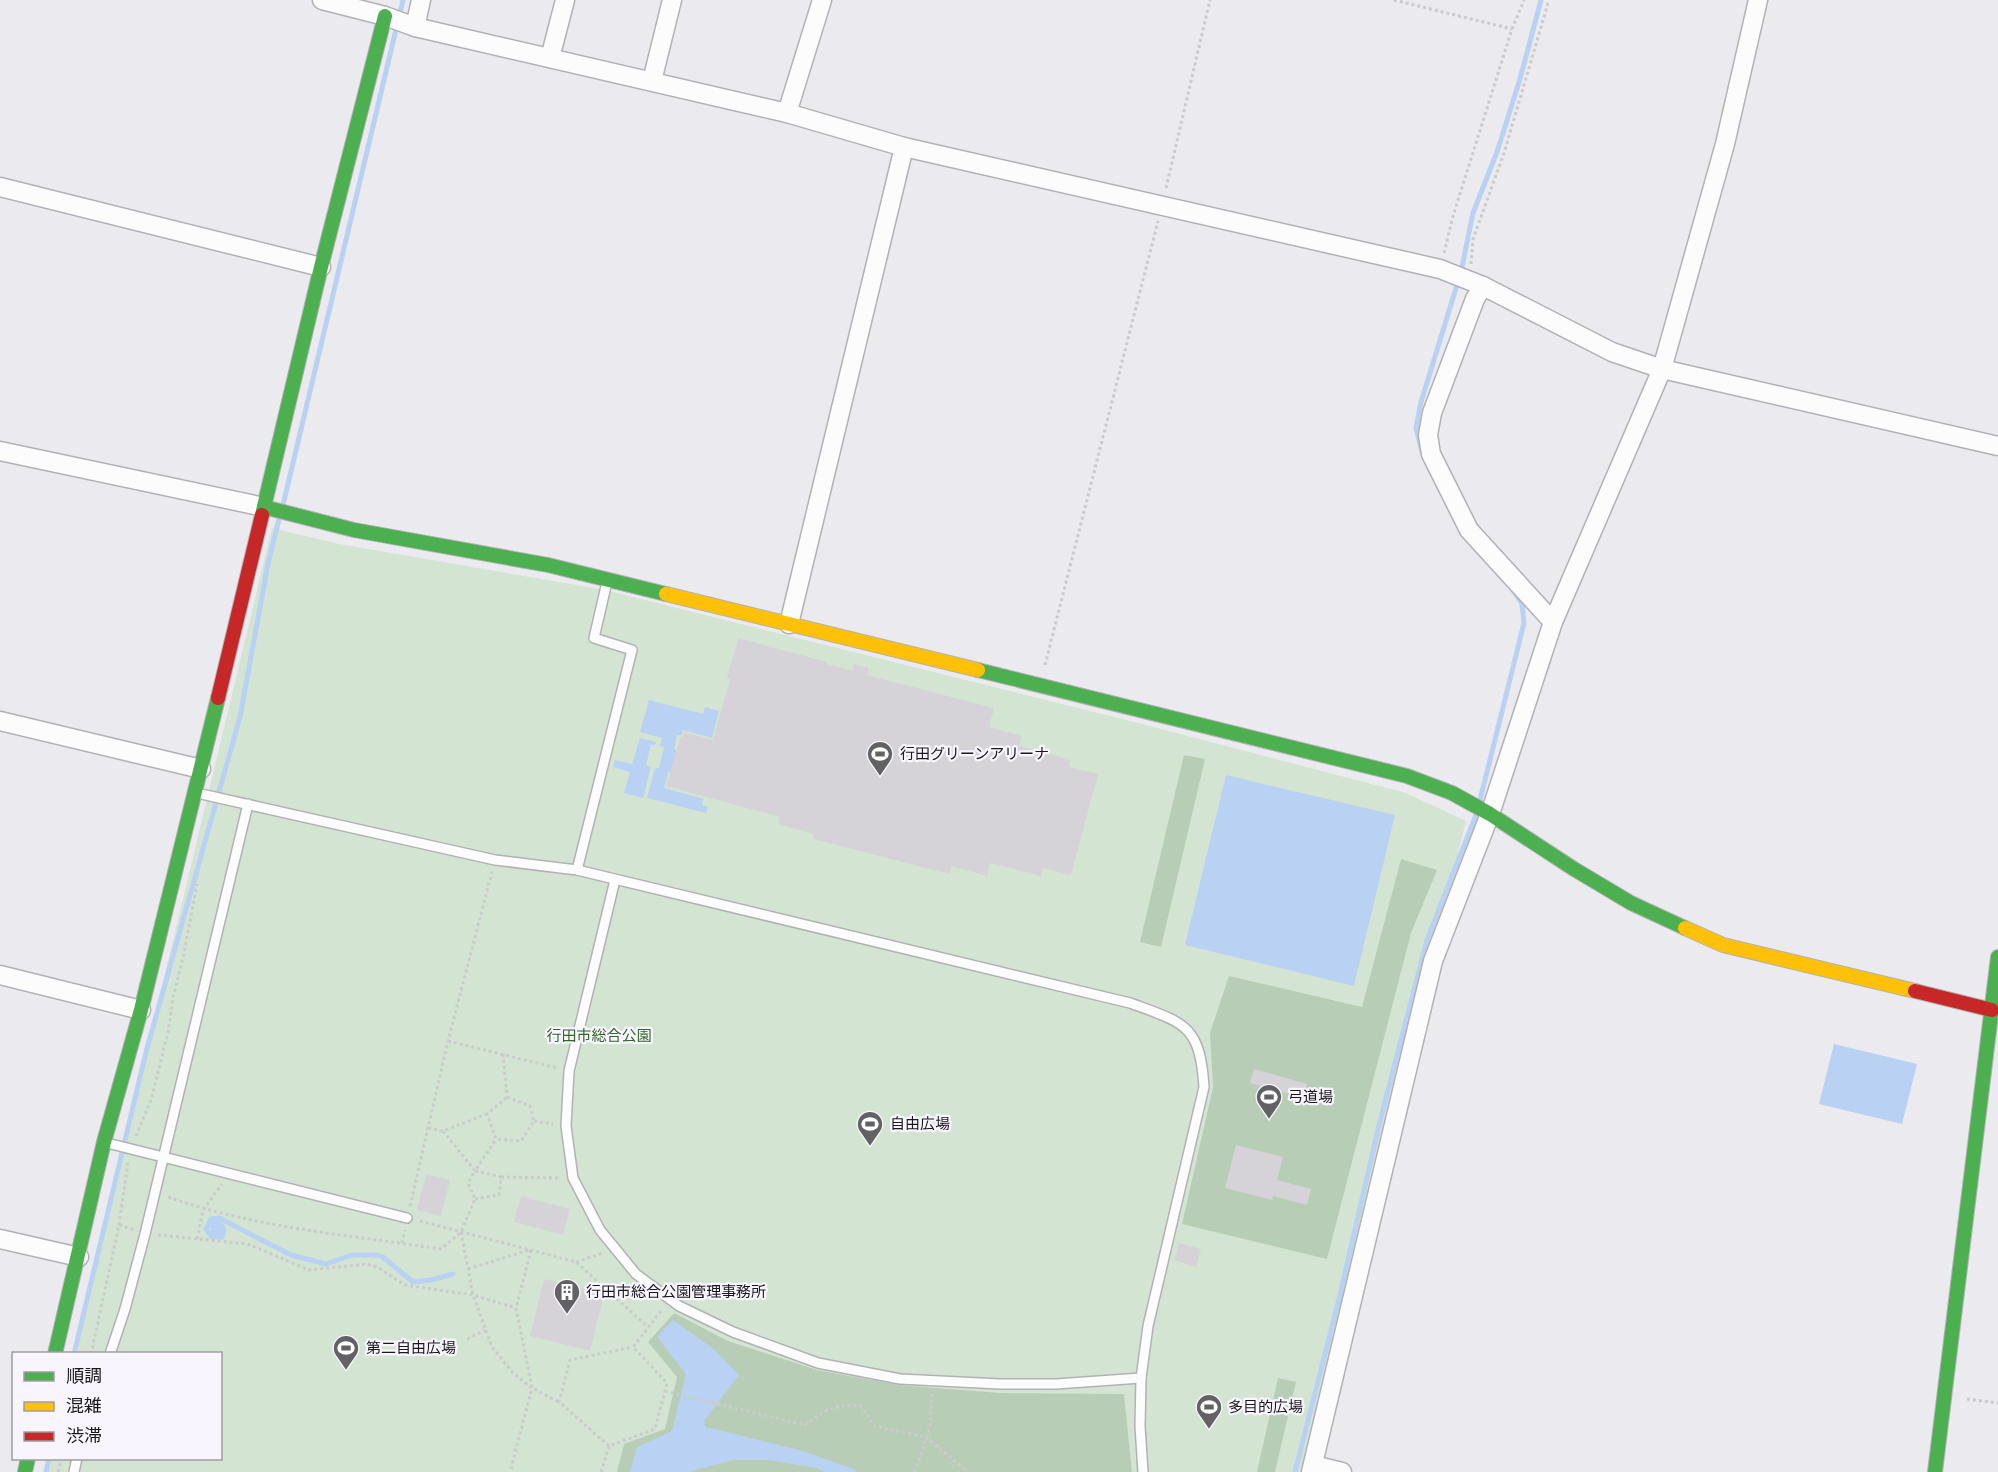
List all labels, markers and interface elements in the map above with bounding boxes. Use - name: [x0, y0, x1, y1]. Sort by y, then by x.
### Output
- sports icon: 行田グリーンアリーナ: [865, 739, 895, 777]
- place label: 行田グリーンアリーナ: [900, 745, 1049, 763]
- park label: 行田市総合公園: [546, 1027, 652, 1045]
- sports icon: 弓道場: [1254, 1082, 1284, 1120]
- place label: 弓道場: [1288, 1088, 1333, 1106]
- sports icon: 自由広場: [855, 1109, 885, 1147]
- place label: 自由広場: [890, 1115, 950, 1133]
- building icon: 行田市総合公園管理事務所: [552, 1277, 582, 1315]
- place label: 行田市総合公園管理事務所: [586, 1283, 766, 1301]
- sports icon: 第二自由広場: [331, 1333, 361, 1371]
- place label: 第二自由広場: [366, 1339, 456, 1357]
- legend: [12, 1352, 222, 1460]
- text: 順調: [66, 1365, 102, 1386]
- sports icon: 多目的広場: [1194, 1392, 1224, 1430]
- text: 混雑: [66, 1395, 102, 1416]
- place label: 多目的広場: [1228, 1398, 1303, 1416]
- text: 渋滞: [66, 1425, 102, 1446]

